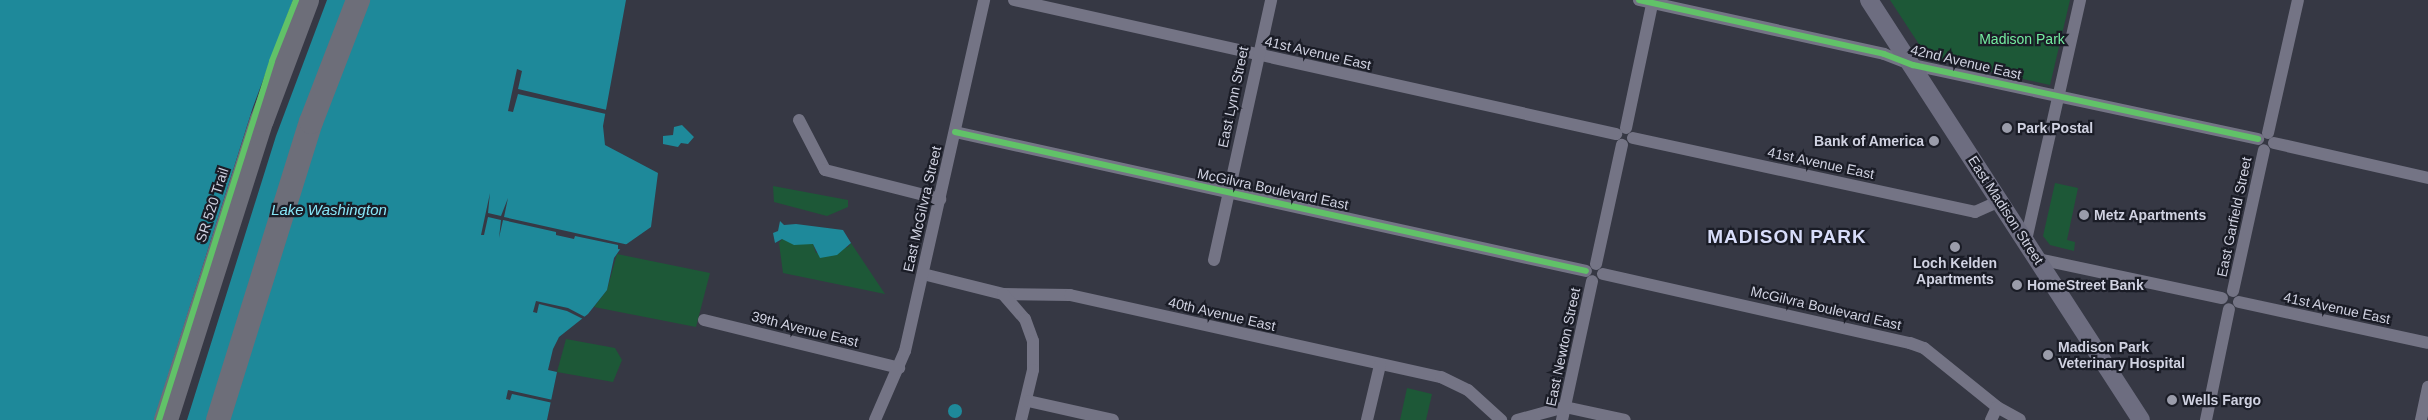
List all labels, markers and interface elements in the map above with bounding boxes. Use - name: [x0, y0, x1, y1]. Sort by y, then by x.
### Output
- park label: Madison Park: [1979, 31, 2065, 47]
- street label: 41st Avenue East: [1263, 33, 1373, 73]
- street label: 42nd Avenue East: [1908, 41, 2024, 83]
- street label: East Lynn Street: [1214, 45, 1252, 149]
- place label: Park Postal: [2017, 120, 2093, 136]
- marker: Park Postal: [2001, 122, 2013, 134]
- place label: Bank of America: [1814, 133, 1924, 149]
- marker: Bank of America: [1928, 135, 1940, 147]
- street label: 41st Avenue East: [1766, 143, 1876, 183]
- street label: East McGilvra Street: [899, 145, 945, 273]
- street label: East Madison Street: [1965, 153, 2047, 267]
- street label: East Garfield Street: [2213, 156, 2255, 278]
- street label: McGilvra Boulevard East: [1196, 165, 1350, 213]
- street label: SR 520 Trail: [192, 166, 232, 244]
- water label: Lake Washington: [271, 201, 387, 219]
- place label: Metz Apartments: [2094, 207, 2207, 223]
- marker: Metz Apartments: [2078, 209, 2090, 221]
- district label: MADISON PARK: [1706, 226, 1868, 248]
- marker: Loch Kelden Apartments: [1949, 241, 1961, 253]
- place label: Loch Kelden Apartments: [1913, 255, 1997, 288]
- place label: HomeStreet Bank: [2027, 277, 2144, 293]
- marker: HomeStreet Bank: [2011, 279, 2023, 291]
- street label: McGilvra Boulevard East: [1749, 282, 1903, 334]
- street label: East Newton Street: [1542, 286, 1584, 408]
- street label: 41st Avenue East: [2282, 288, 2392, 328]
- street label: 40th Avenue East: [1166, 293, 1278, 335]
- street label: 39th Avenue East: [749, 308, 861, 350]
- place label: Madison Park Veterinary Hospital: [2058, 339, 2185, 372]
- marker: Madison Park Veterinary Hospital: [2042, 349, 2054, 361]
- place label: Wells Fargo: [2182, 392, 2261, 408]
- marker: Wells Fargo: [2166, 394, 2178, 406]

